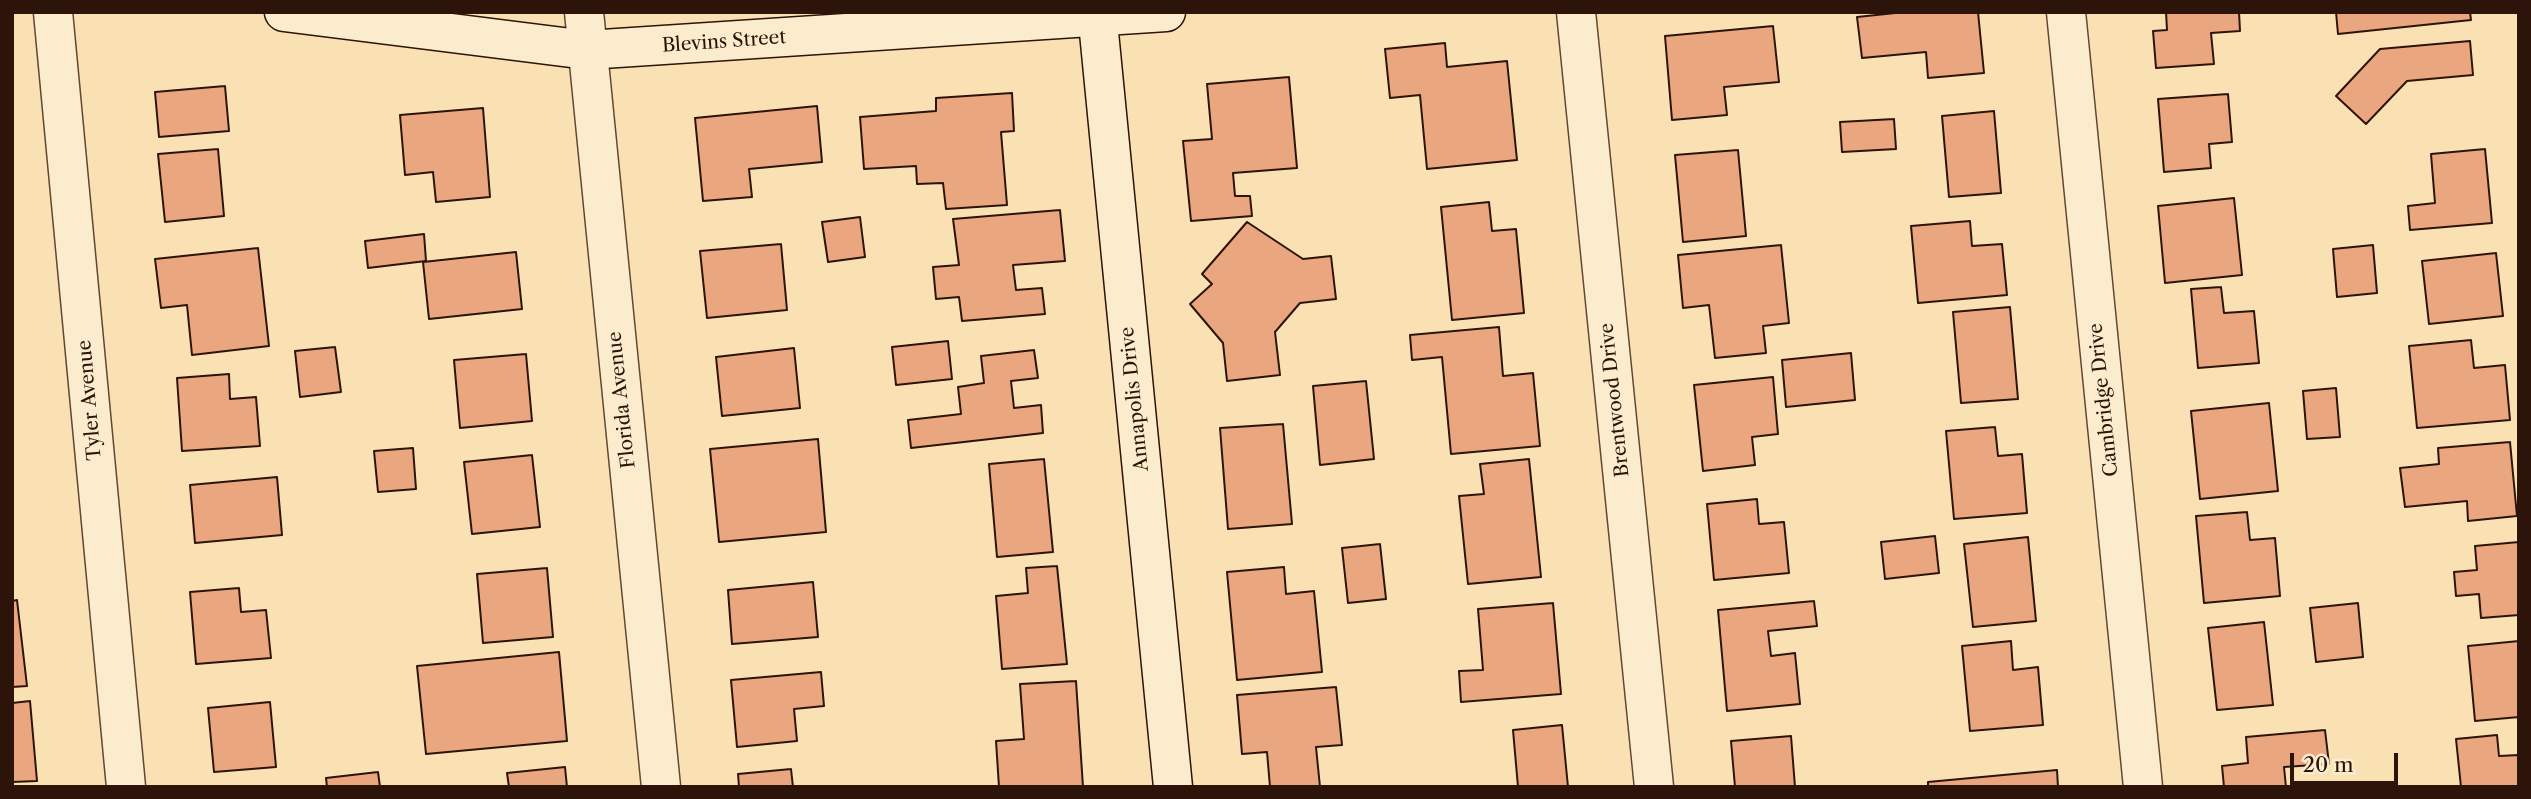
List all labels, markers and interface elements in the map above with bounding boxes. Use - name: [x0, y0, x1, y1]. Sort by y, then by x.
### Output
- street label: Blevins Street: [661, 26, 787, 58]
- street label: Brentwood Drive: [1596, 322, 1634, 478]
- street label: Cambridge Drive: [2085, 322, 2123, 478]
- street label: Annapolis Drive: [1116, 326, 1154, 472]
- street label: Florida Avenue: [603, 330, 641, 470]
- street label: Tyler Avenue: [73, 339, 107, 461]
- scale bar: [2293, 740, 2402, 784]
- text: 20 m: [2303, 752, 2354, 777]

